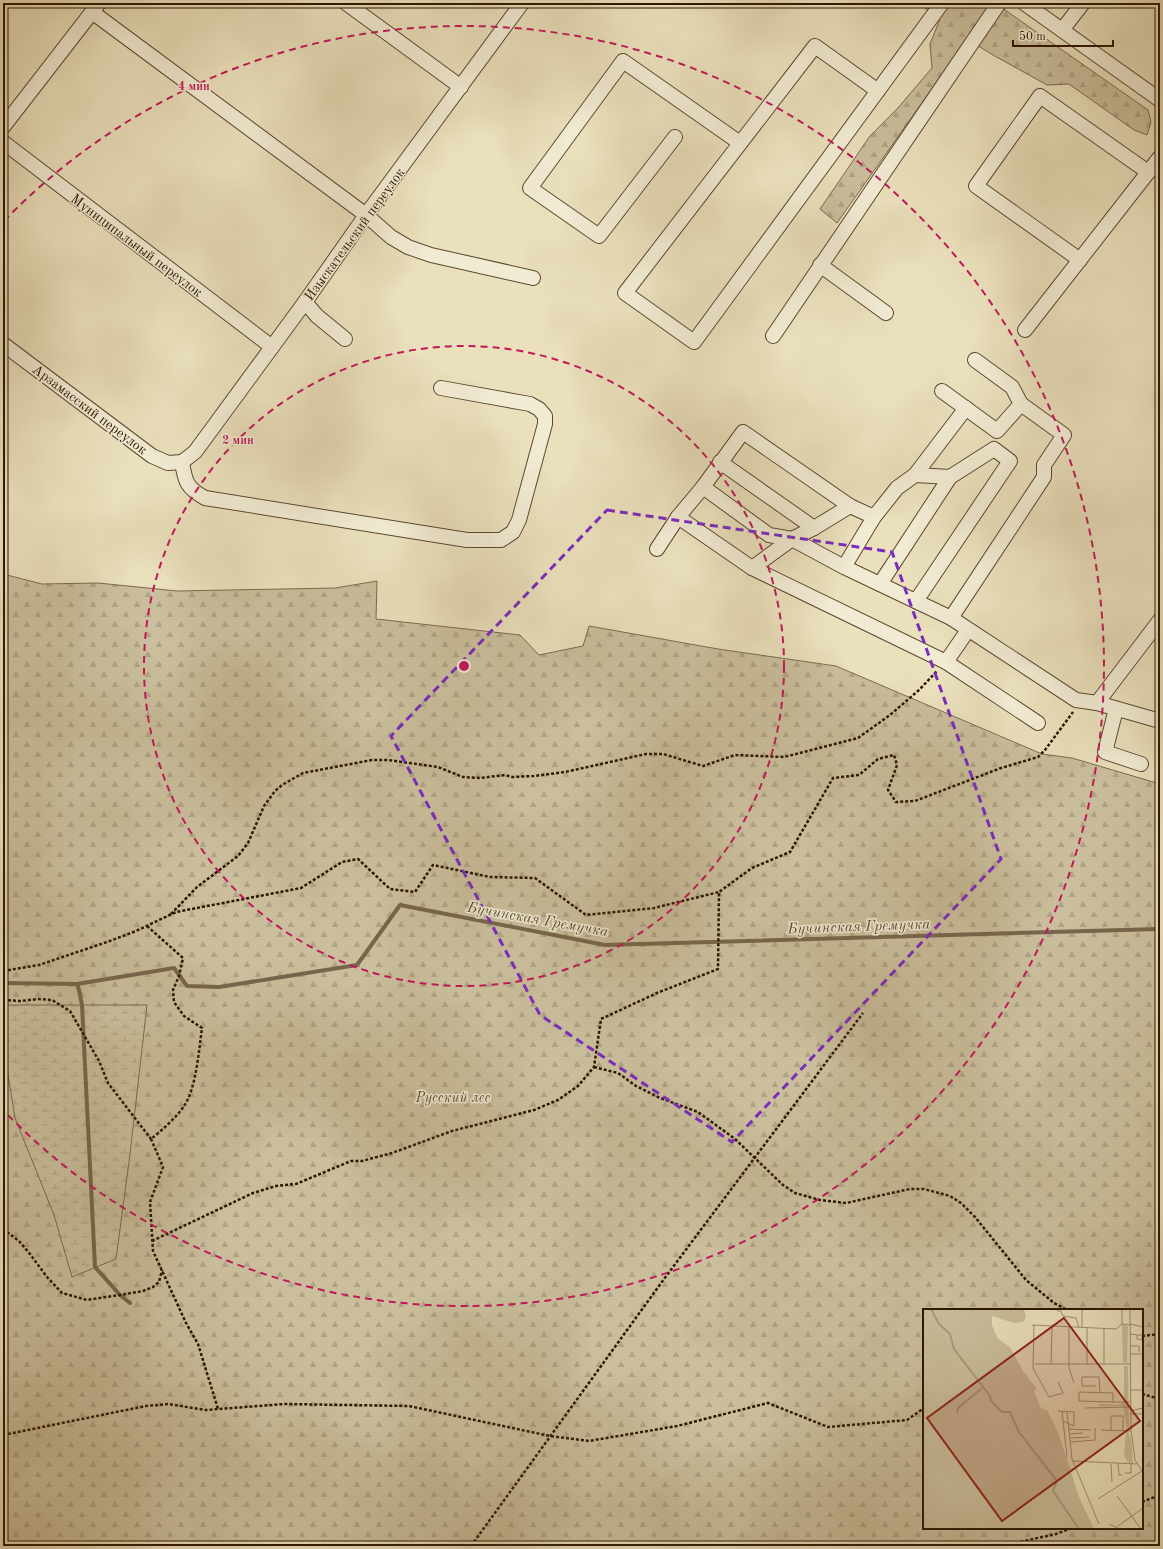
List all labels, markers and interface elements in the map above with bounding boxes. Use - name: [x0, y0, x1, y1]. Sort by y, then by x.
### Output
- scale bar: [1013, 22, 1113, 48]
- text: 50 m: [1019, 30, 1046, 43]
- text: 4 мин: [178, 81, 210, 93]
- street label: Изыскательский переулок: [302, 166, 408, 304]
- street label: Муниципальный переулок: [68, 192, 205, 300]
- street label: Арзамасский переулок: [29, 362, 149, 457]
- text: 2 мин: [222, 435, 254, 447]
- centre of rings: [457, 659, 471, 673]
- water label: Бучинская Гремучка: [465, 901, 609, 940]
- water label: Бучинская Гремучка: [786, 918, 931, 938]
- park label: Русский лес: [415, 1091, 490, 1106]
- inset map: [923, 1309, 1143, 1529]

